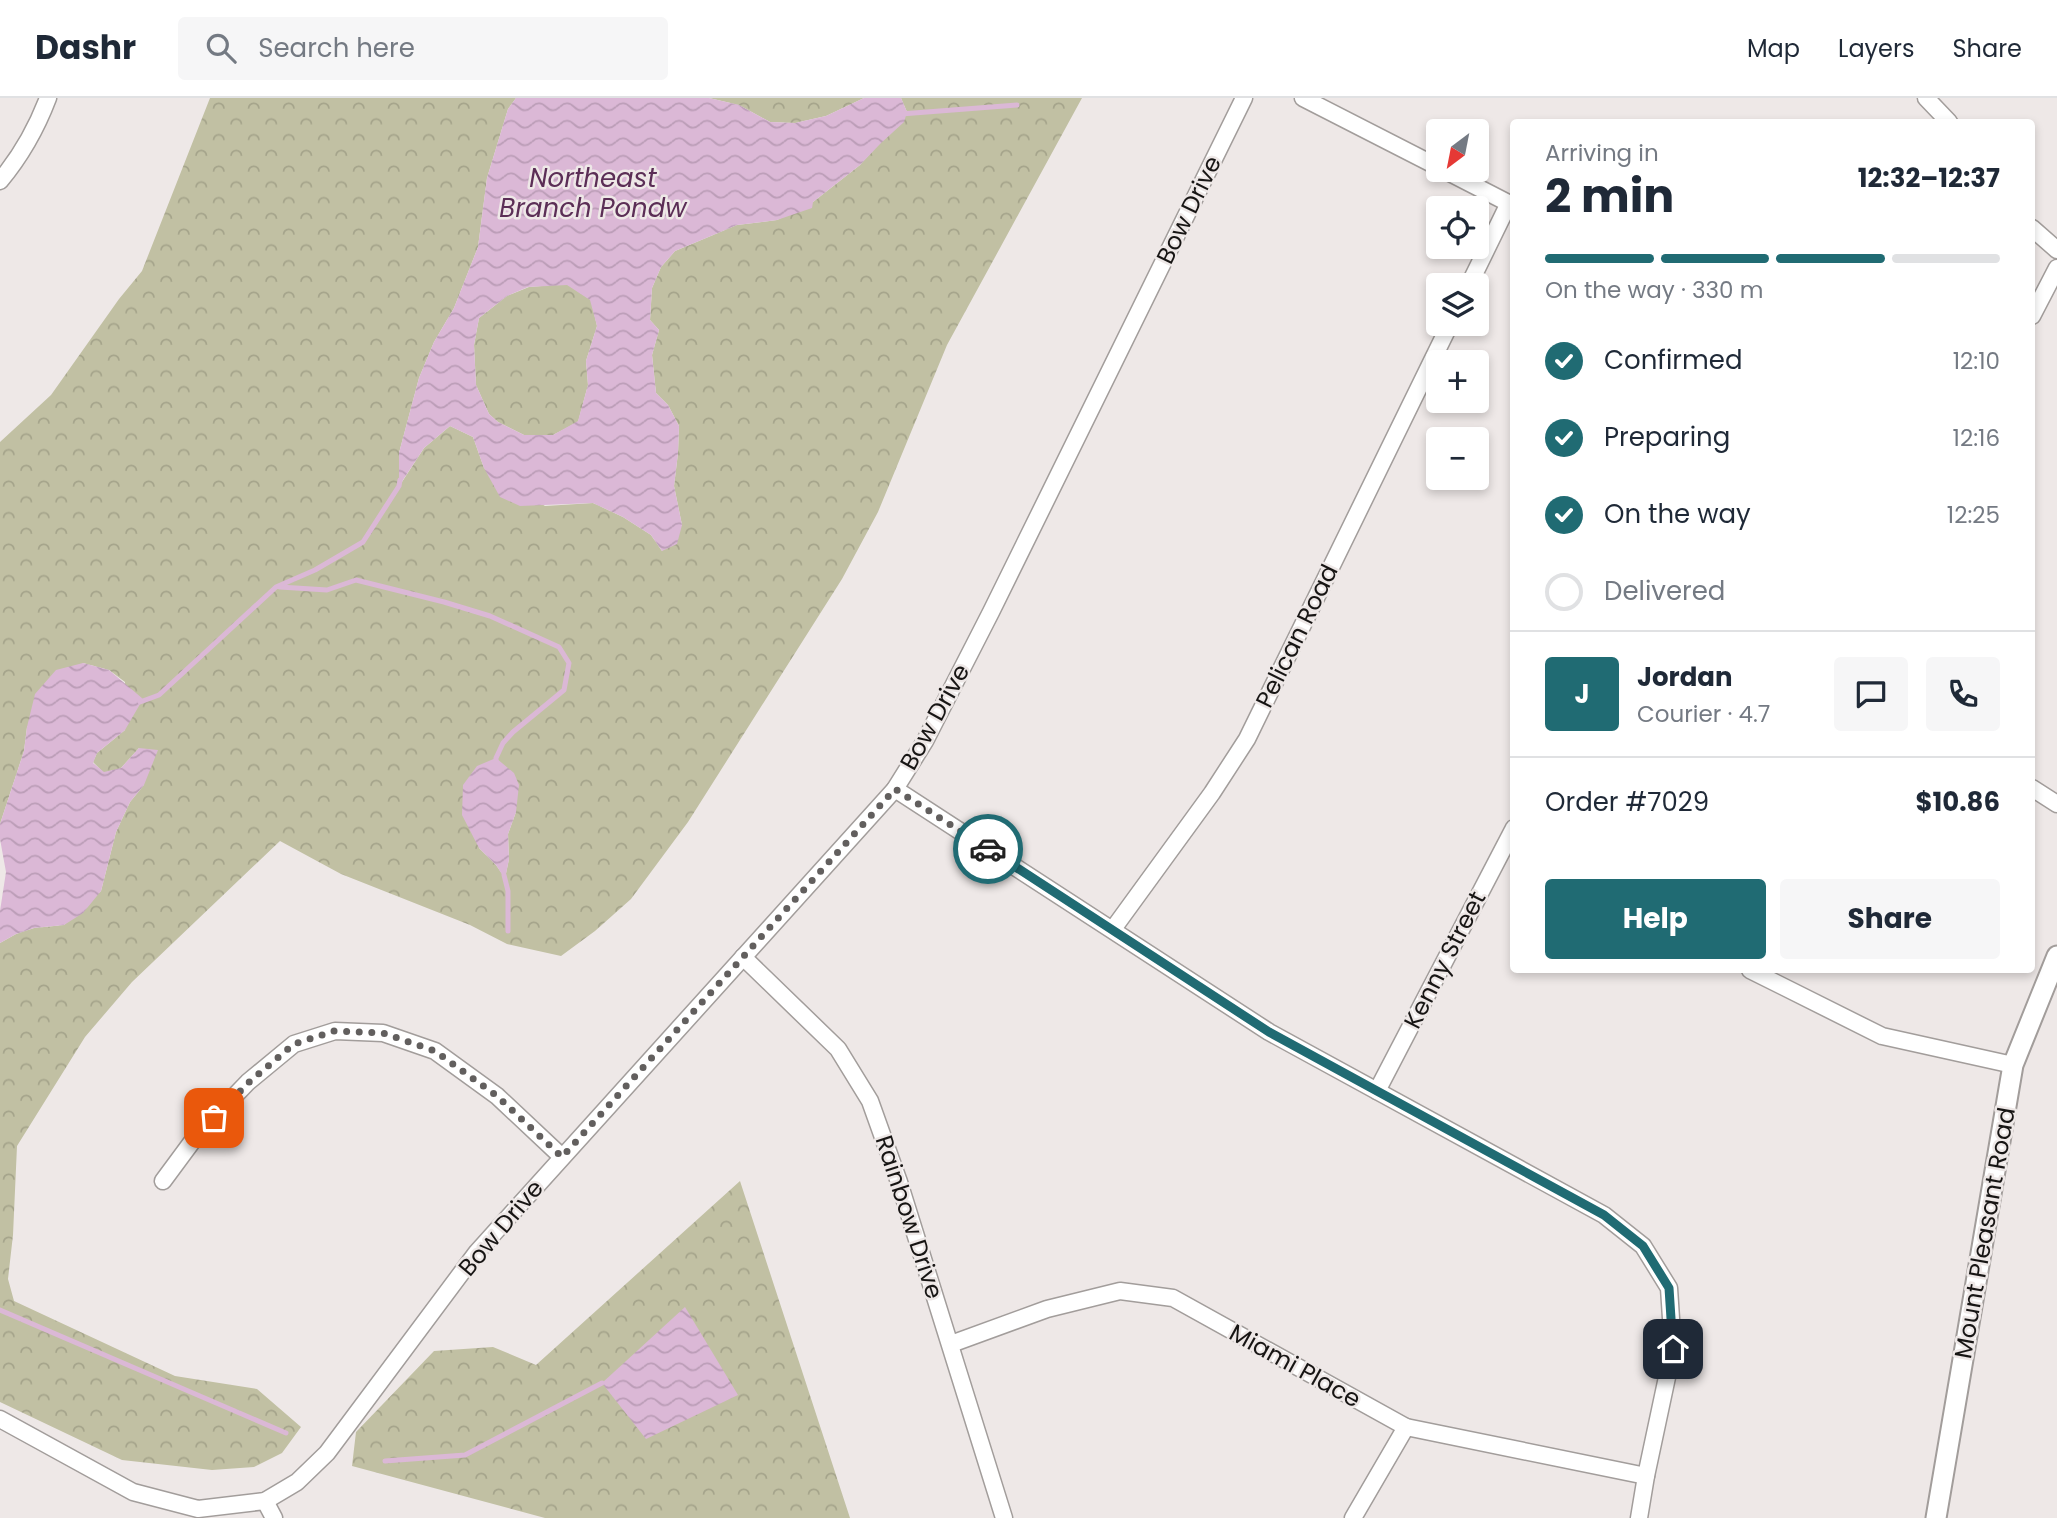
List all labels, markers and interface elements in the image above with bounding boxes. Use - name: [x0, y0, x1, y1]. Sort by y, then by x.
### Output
- search box: [178, 17, 668, 80]
- text: Dashr: [35, 24, 136, 71]
- icon: search: [202, 29, 240, 67]
- text: Search here: [258, 30, 415, 66]
- text: Map: [1747, 32, 1800, 65]
- text: Layers: [1838, 32, 1914, 65]
- text: Share: [1952, 32, 2022, 65]
- north arrow: [1426, 119, 1489, 182]
- map controls: [1426, 119, 1489, 490]
- text: Arriving in: [1545, 137, 1659, 169]
- street label: Bow Drive: [1148, 150, 1229, 269]
- water label: Northeast Branch Pondw: [499, 160, 688, 226]
- text: 12:32–12:37: [1858, 160, 2000, 196]
- text: 2 min: [1545, 164, 1674, 228]
- button: locate: [1426, 196, 1489, 259]
- button: layers: [1426, 273, 1489, 336]
- text: On the way · 330 m: [1545, 274, 1763, 306]
- icon: check: [1545, 342, 1583, 380]
- text: Confirmed: [1604, 342, 1742, 378]
- text: 12:10: [1953, 345, 2000, 377]
- button: +: [1426, 350, 1489, 413]
- icon: check: [1545, 419, 1583, 457]
- text: Preparing: [1604, 419, 1730, 455]
- text: 12:16: [1953, 422, 2000, 454]
- button: −: [1426, 427, 1489, 490]
- icon: check: [1545, 496, 1583, 534]
- text: On the way: [1604, 496, 1751, 532]
- text: 12:25: [1947, 499, 2000, 531]
- street label: Pelican Road: [1248, 559, 1345, 713]
- text: Delivered: [1604, 573, 1725, 609]
- button: chat: [1834, 657, 1908, 731]
- button: phone: [1926, 657, 2000, 731]
- street label: Bow Drive: [892, 658, 977, 776]
- text: Jordan: [1637, 659, 1733, 695]
- text: J: [1574, 676, 1590, 712]
- text: Courier · 4.7: [1637, 698, 1770, 730]
- text: Order #7029: [1545, 784, 1709, 820]
- text: $10.86: [1915, 784, 2000, 820]
- courier: [953, 814, 1023, 884]
- icon: car: [969, 830, 1007, 868]
- button: Help: [1545, 879, 1766, 959]
- button: Share: [1780, 879, 2000, 959]
- street label: Kenny Street: [1396, 885, 1493, 1034]
- pin: [184, 1088, 244, 1148]
- icon: bag: [195, 1099, 233, 1137]
- street label: Mount Pleasant Road: [1946, 1105, 2023, 1361]
- street label: Rainbow Drive: [868, 1131, 951, 1303]
- street label: Bow Drive: [451, 1173, 551, 1283]
- street label: Miami Place: [1224, 1316, 1367, 1415]
- pin: [1643, 1319, 1703, 1379]
- icon: home: [1654, 1330, 1692, 1368]

